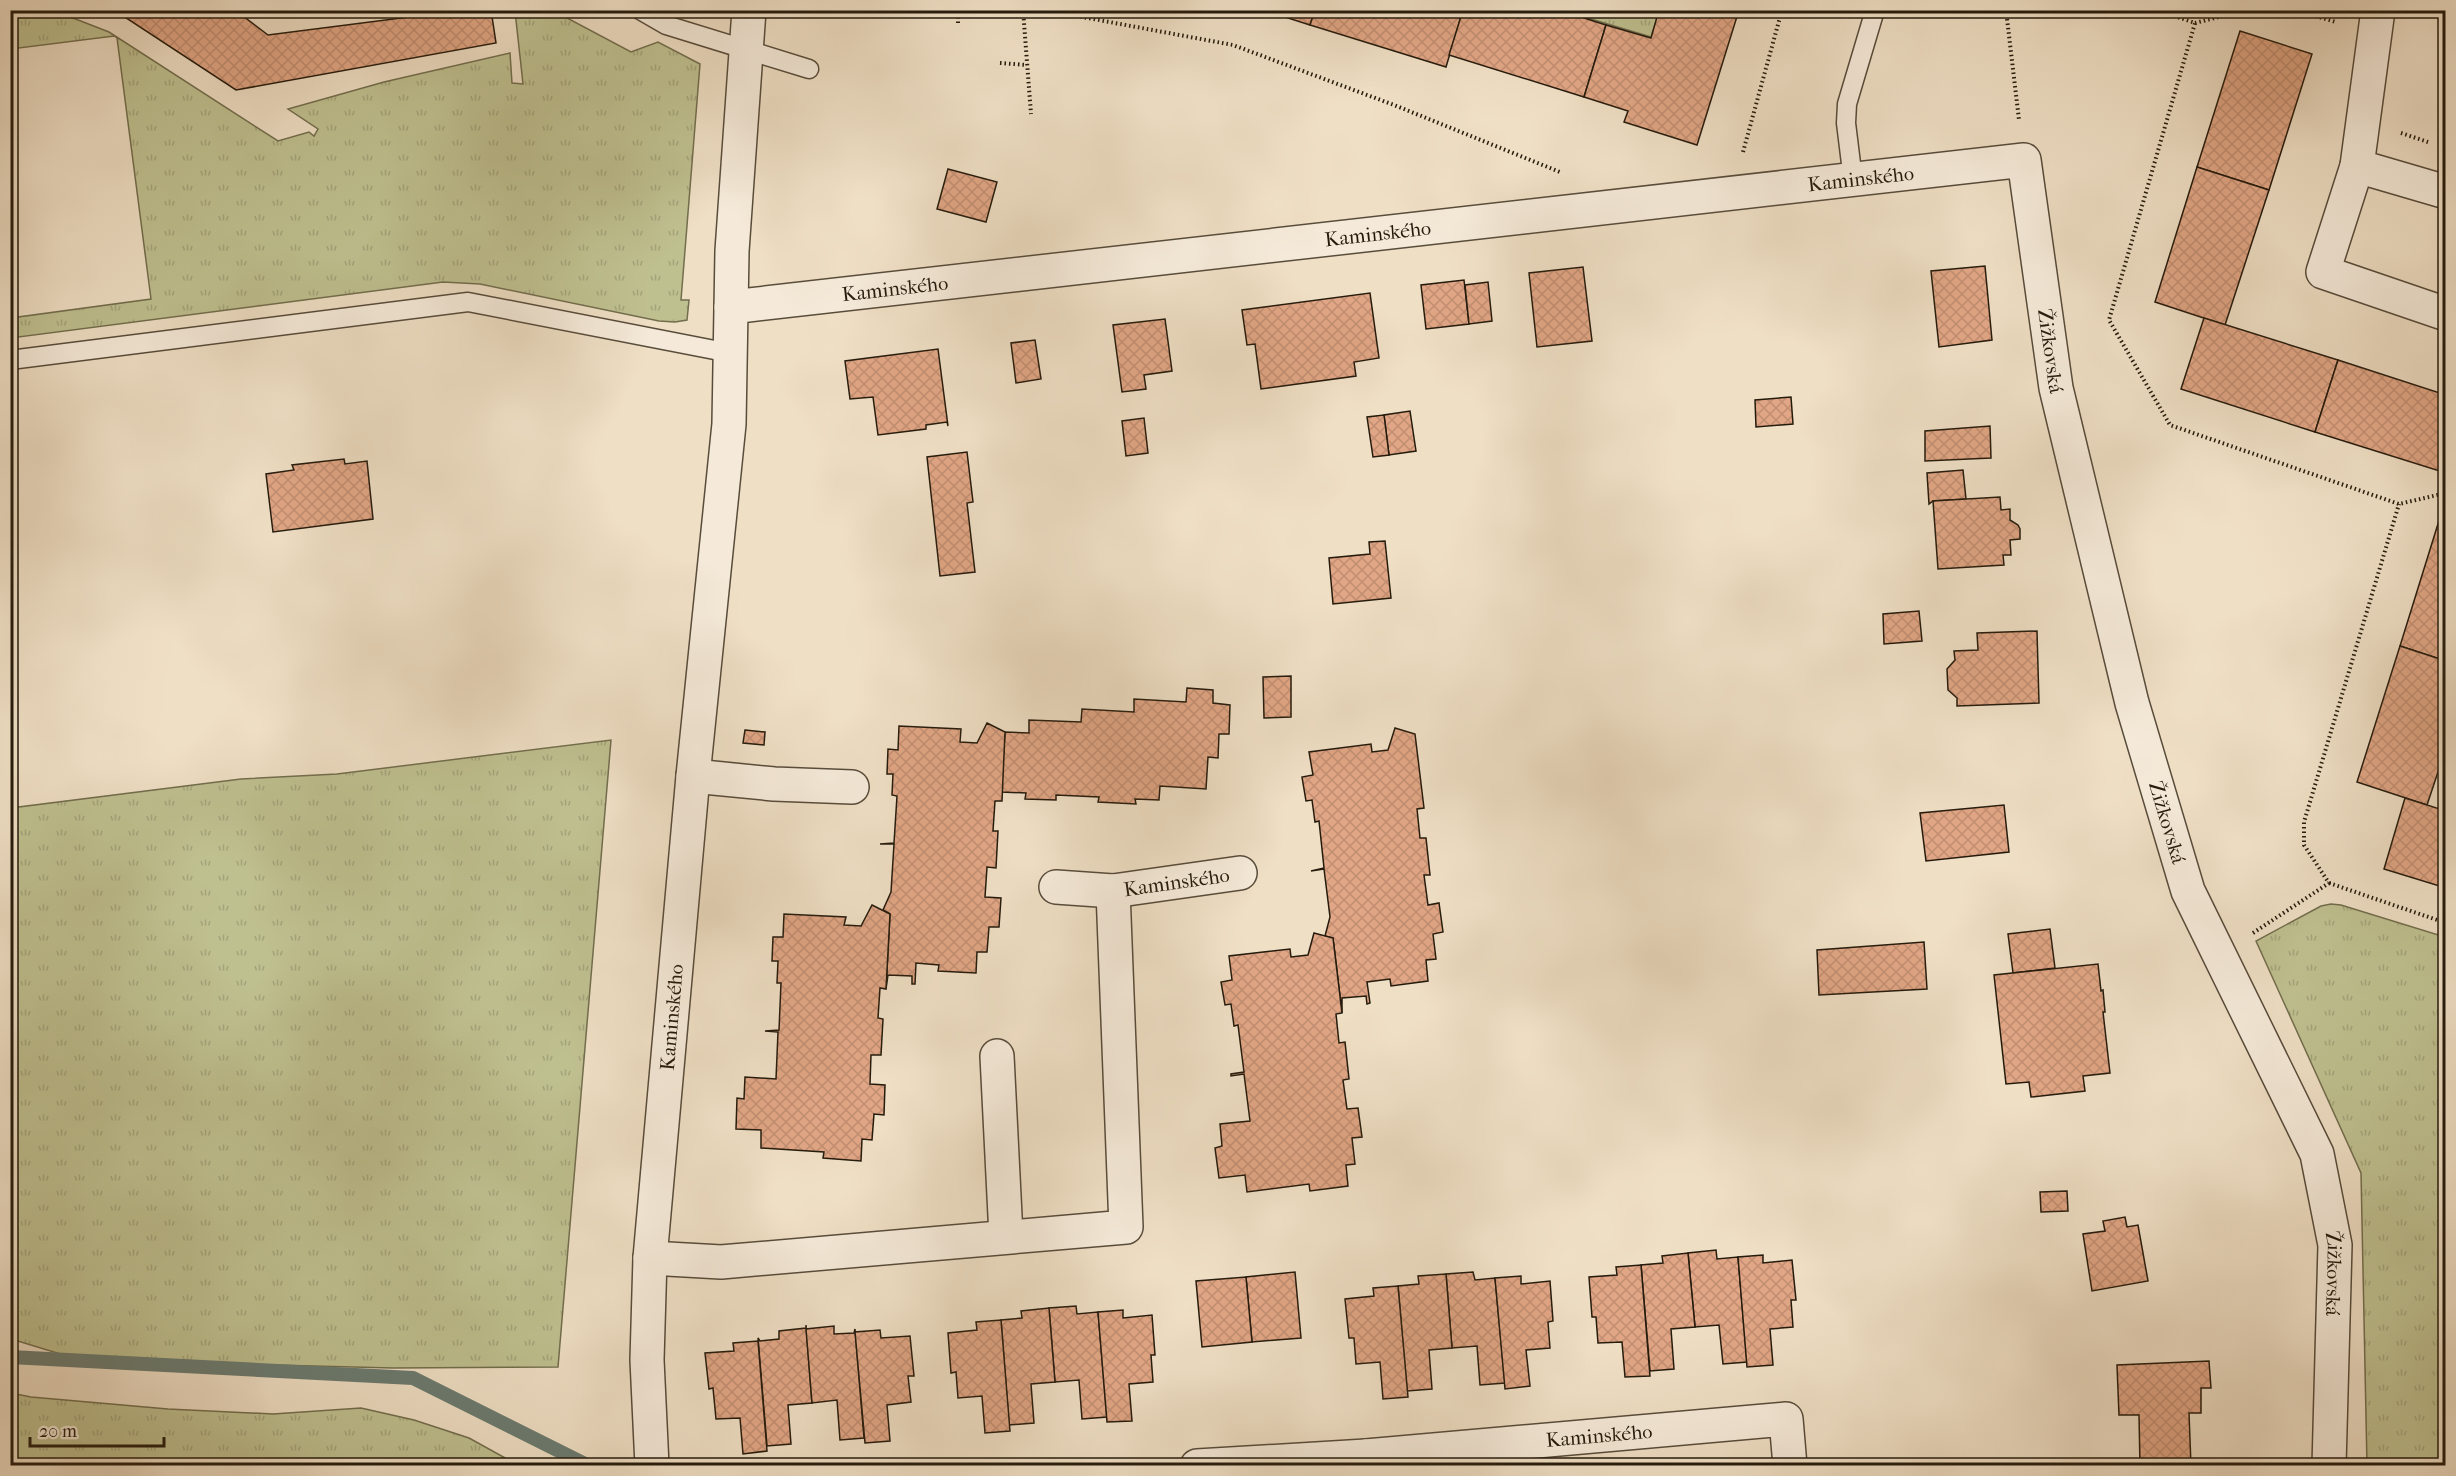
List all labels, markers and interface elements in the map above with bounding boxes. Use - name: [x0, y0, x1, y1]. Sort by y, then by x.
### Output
- street label: Kaminského: [1806, 161, 1915, 196]
- street label: Kaminského: [1324, 216, 1432, 251]
- street label: Kaminského: [841, 271, 949, 306]
- street label: Žižkovská: [2033, 307, 2069, 396]
- street label: Žižkovská: [2144, 778, 2191, 867]
- street label: Kaminského: [1122, 863, 1231, 901]
- street label: Kaminského: [655, 963, 688, 1071]
- street label: Žižkovská: [2321, 1229, 2347, 1317]
- scale bar: [30, 1410, 164, 1448]
- street label: Kaminského: [1545, 1419, 1653, 1452]
- text: 20 m: [39, 1421, 77, 1442]

